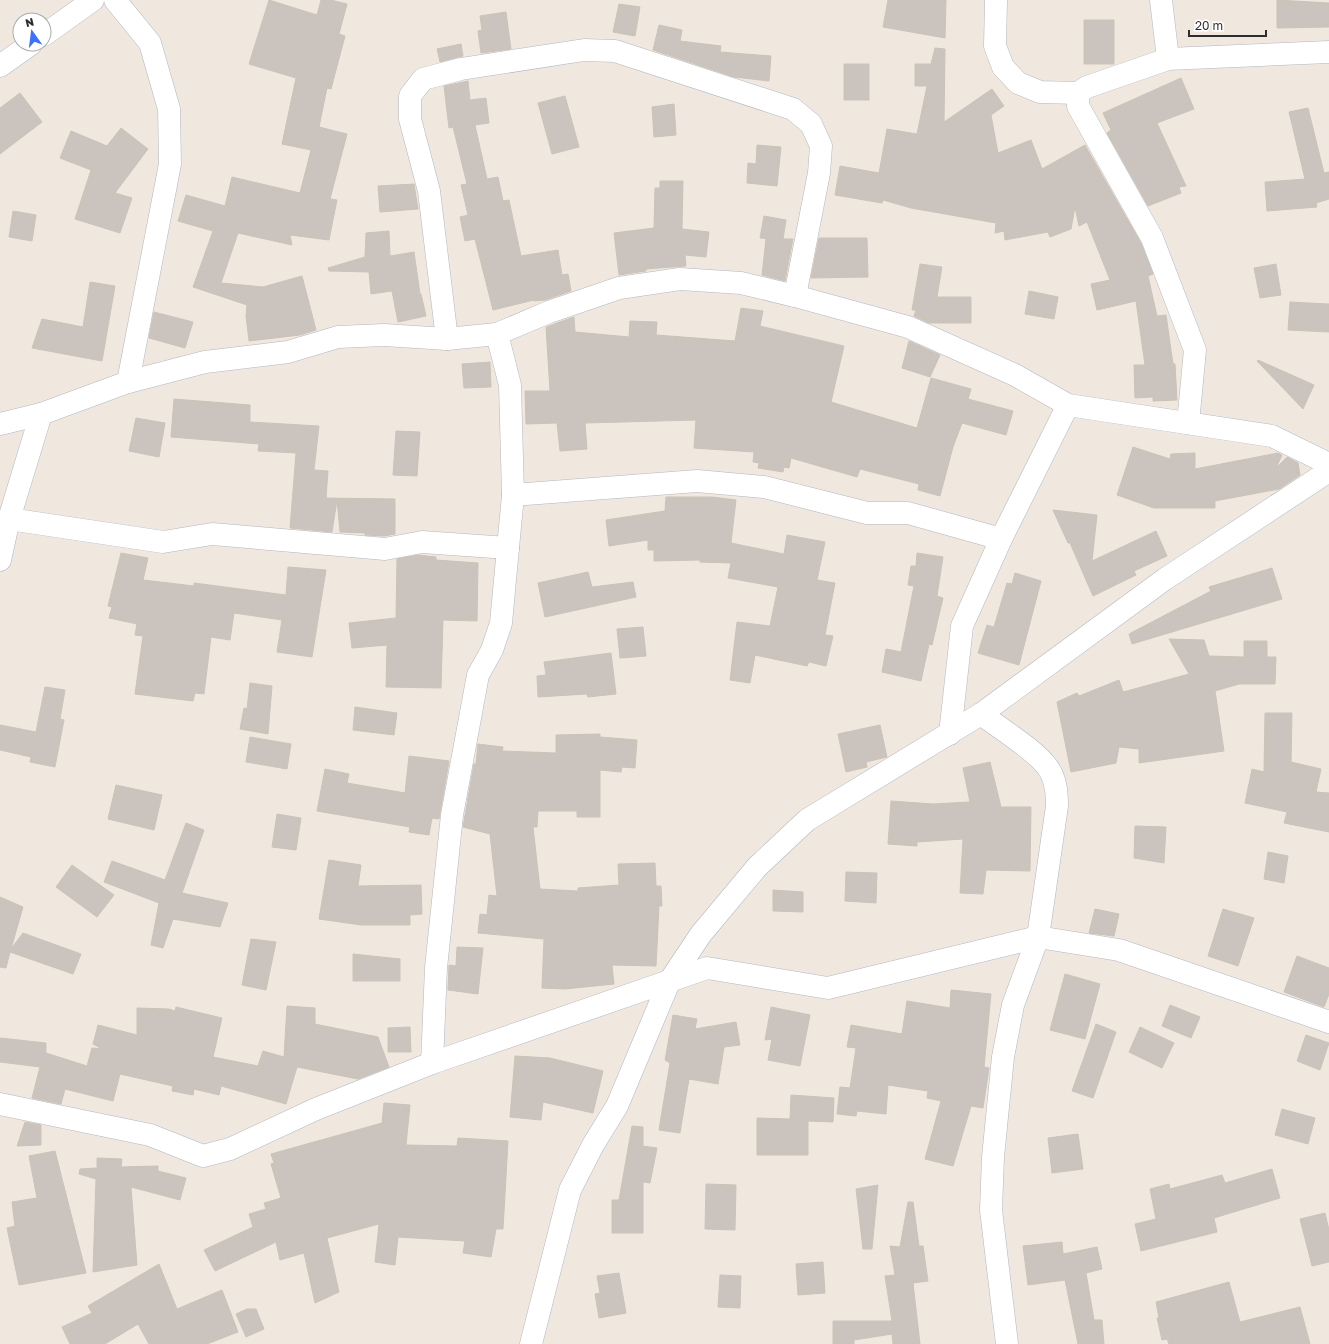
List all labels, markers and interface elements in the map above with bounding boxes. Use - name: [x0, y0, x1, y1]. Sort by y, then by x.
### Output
- north arrow: [12, 12, 52, 52]
- scale bar: [1189, 12, 1266, 38]
- text: N: [24, 14, 35, 29]
- text: 20 m: [1195, 18, 1223, 33]

